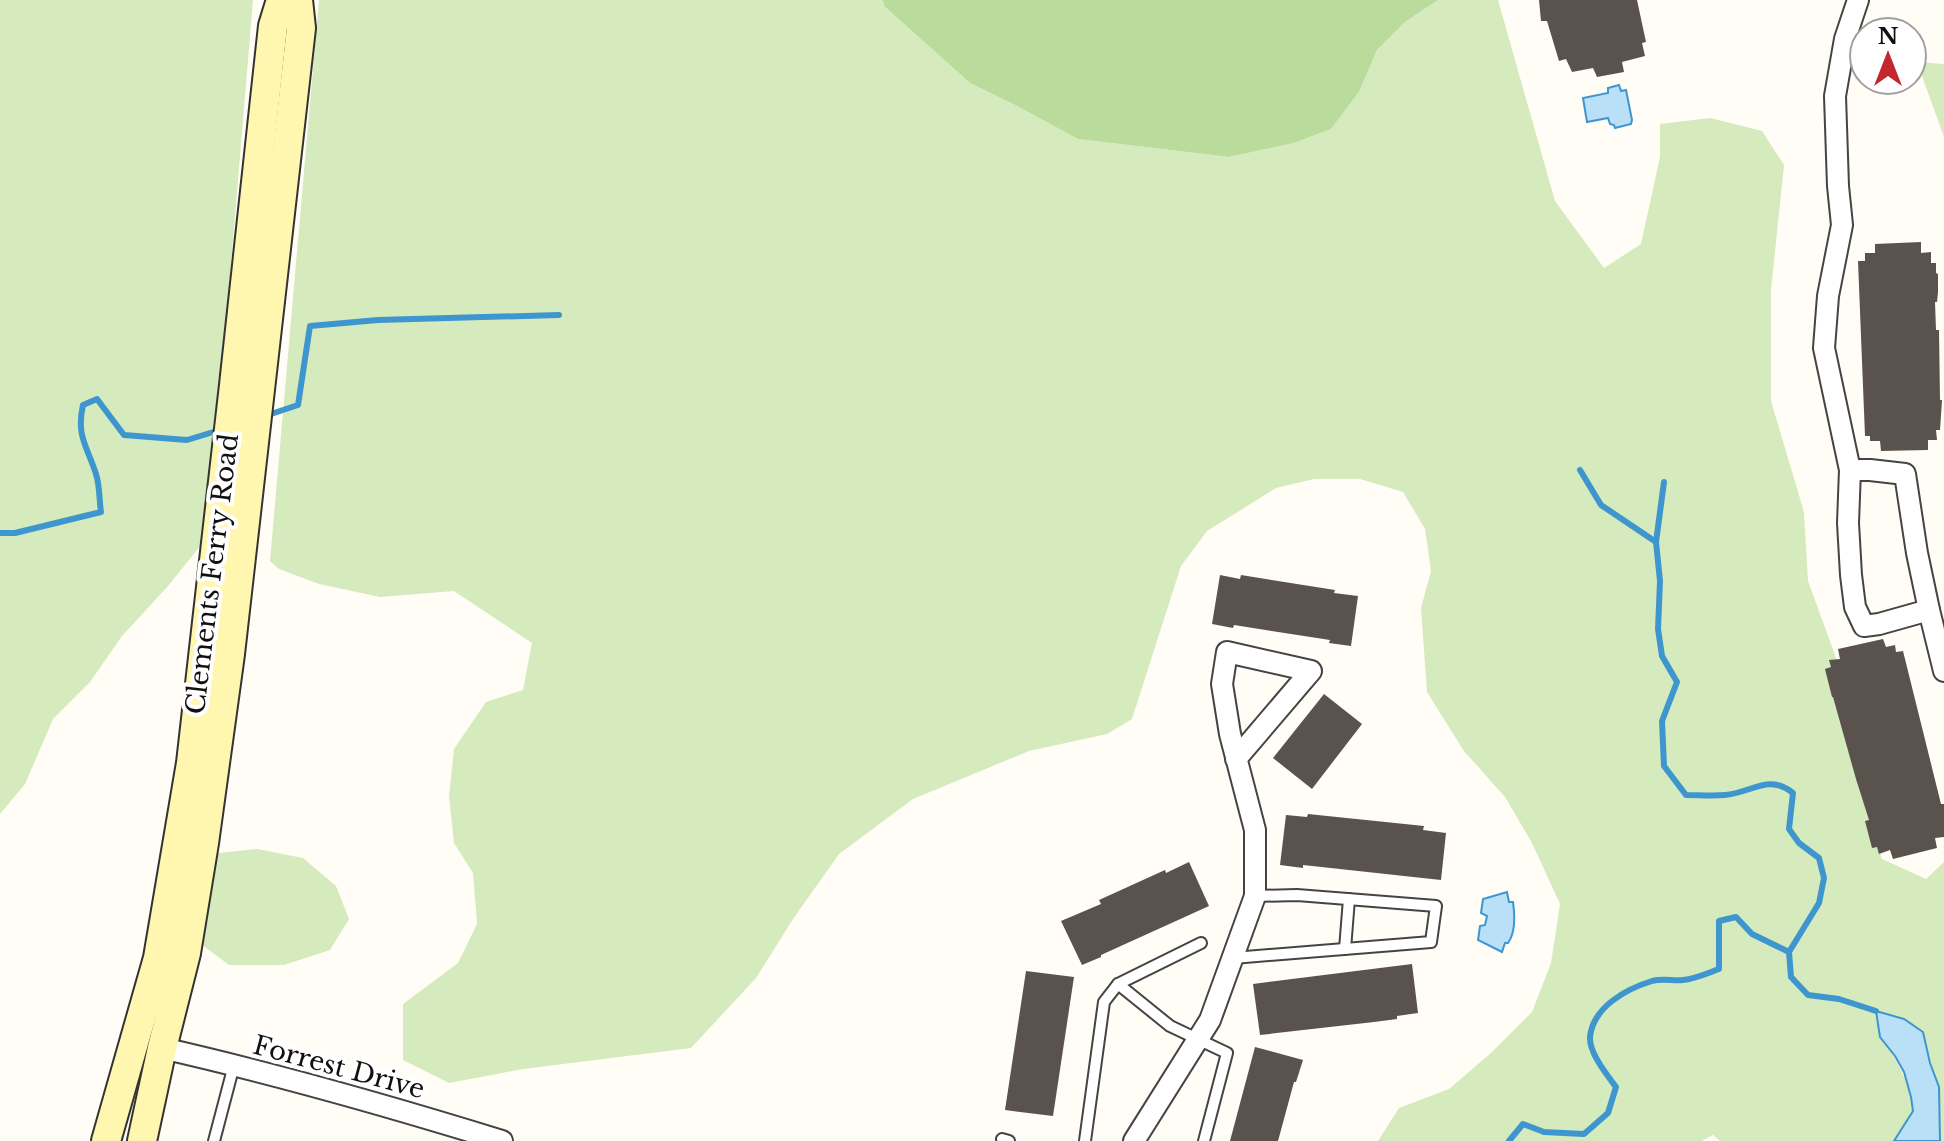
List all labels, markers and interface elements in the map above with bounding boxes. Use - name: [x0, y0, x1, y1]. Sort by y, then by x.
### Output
- north arrow: [1848, 16, 1928, 96]
- text: N: [1878, 23, 1899, 50]
- street label: Clements Ferry Road: [179, 432, 245, 716]
- street label: Forrest Drive: [250, 1029, 428, 1105]

